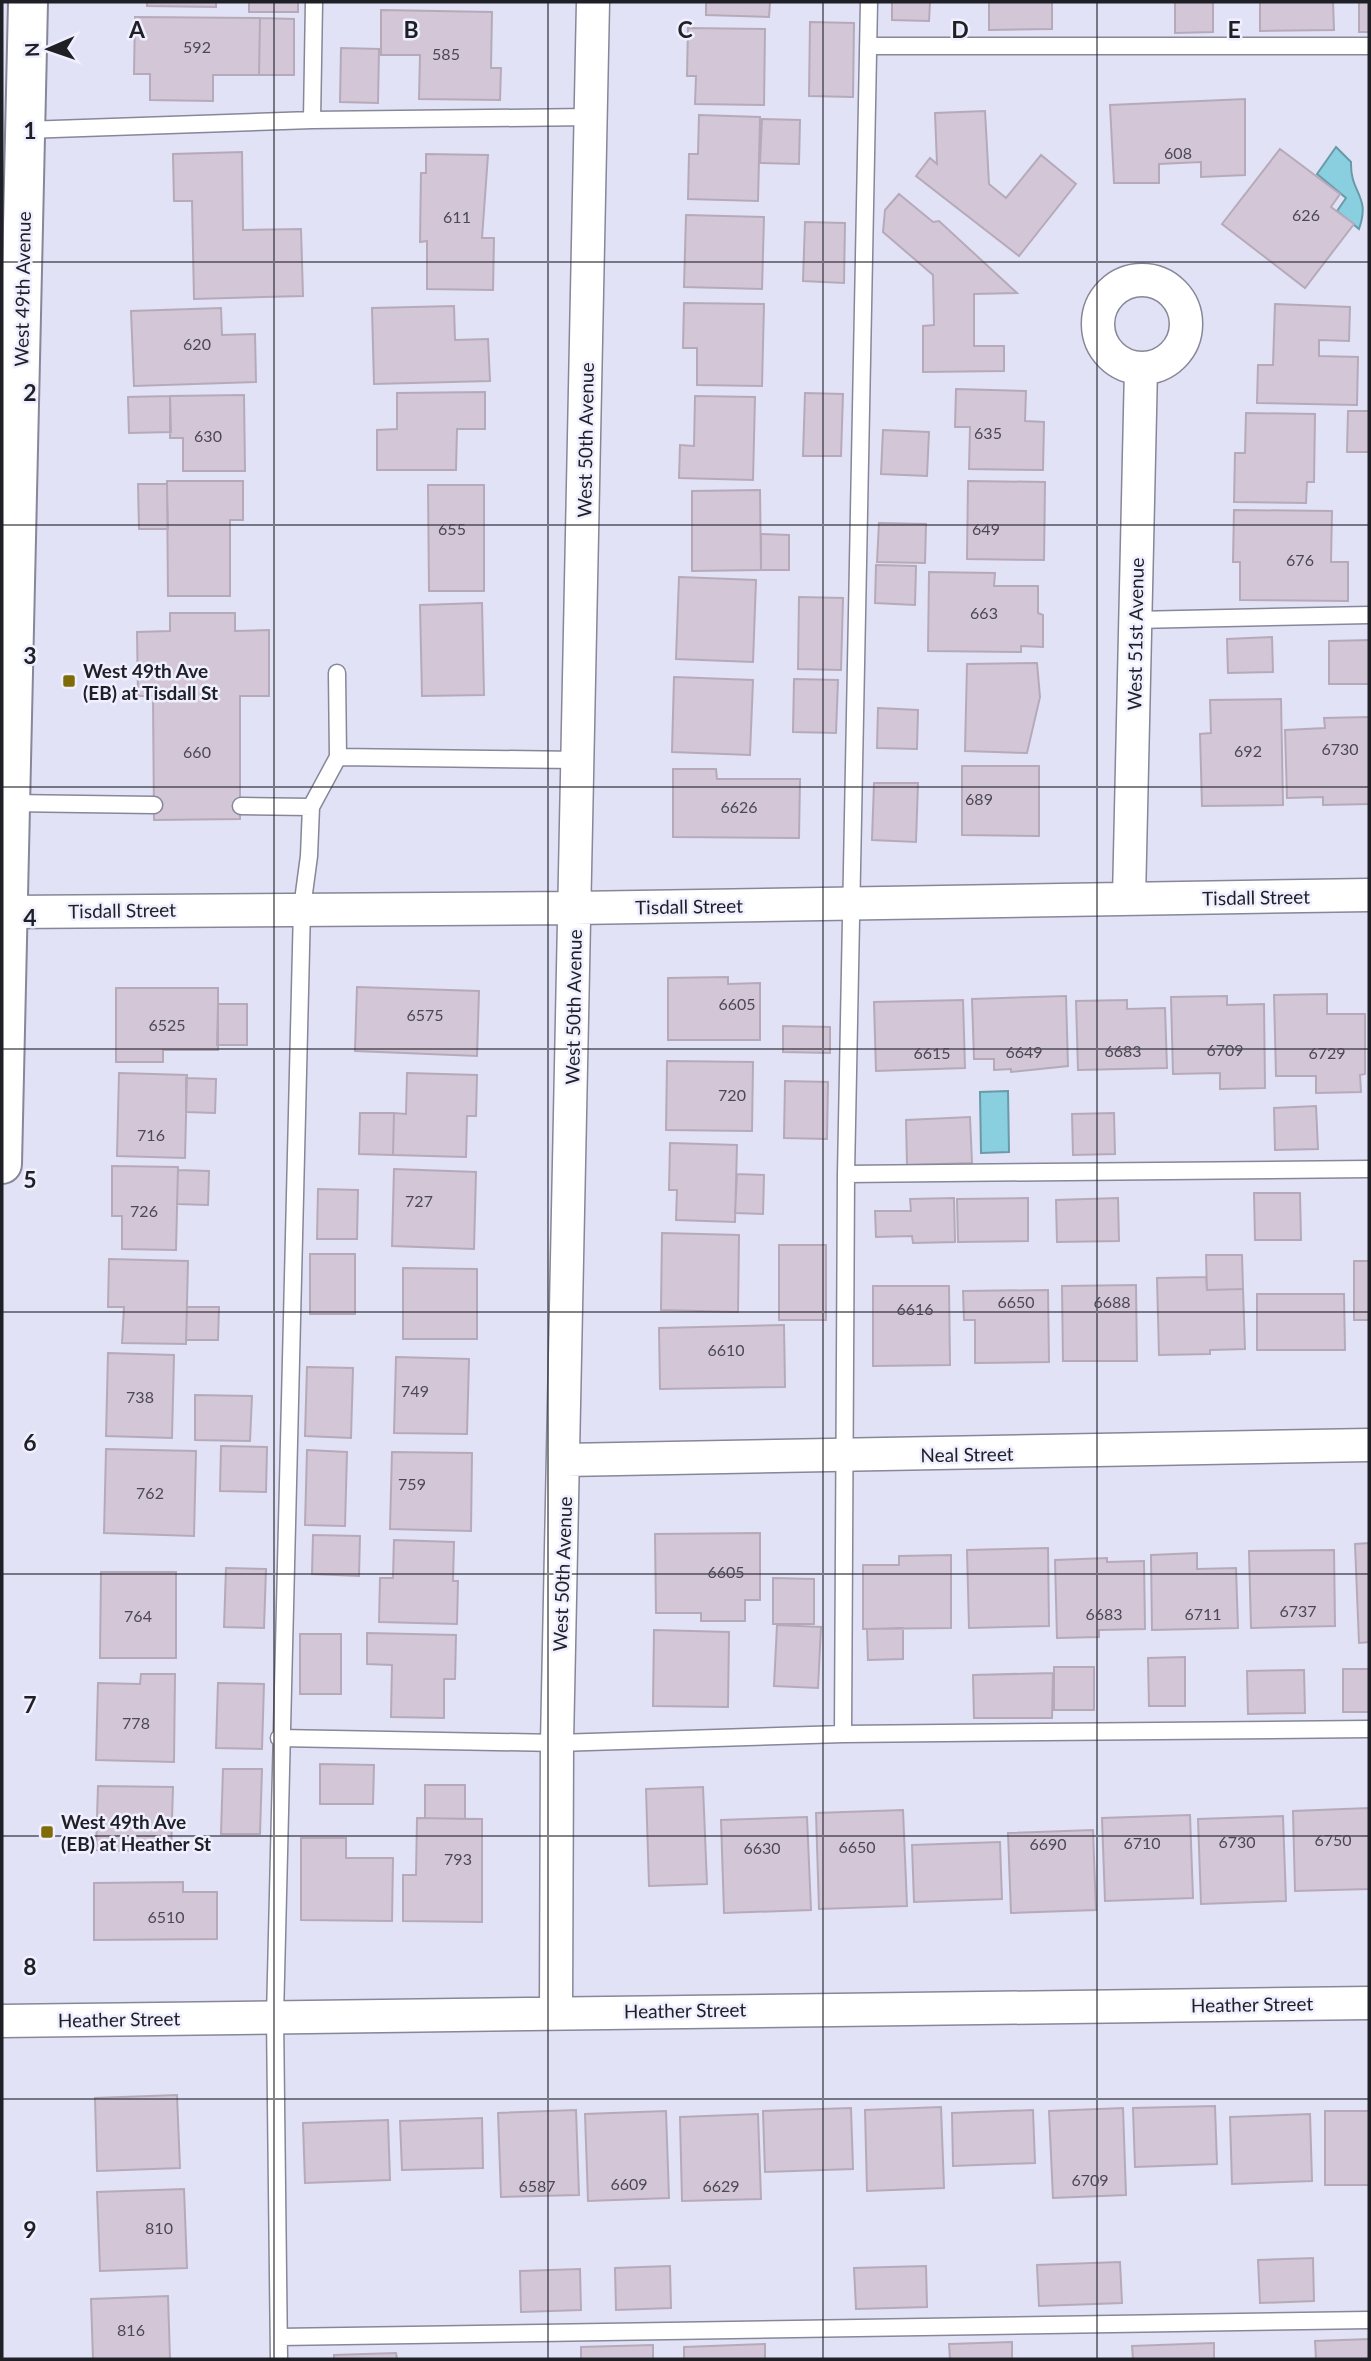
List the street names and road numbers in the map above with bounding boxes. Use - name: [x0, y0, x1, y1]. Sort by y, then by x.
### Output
- street label: West 49th Avenue: [9, 211, 35, 367]
- street label: West 50th Avenue: [572, 362, 598, 518]
- street label: West 51st Avenue: [1122, 557, 1148, 711]
- street label: Tisdall Street: [1202, 885, 1310, 909]
- street label: Tisdall Street: [635, 894, 743, 918]
- street label: Tisdall Street: [68, 898, 176, 922]
- street label: West 50th Avenue: [560, 929, 586, 1085]
- street label: Neal Street: [920, 1442, 1014, 1466]
- street label: West 50th Avenue: [548, 1496, 576, 1652]
- street label: Heather Street: [1191, 1991, 1314, 2017]
- street label: Heather Street: [624, 1997, 747, 2023]
- street label: Heather Street: [58, 2006, 181, 2032]

